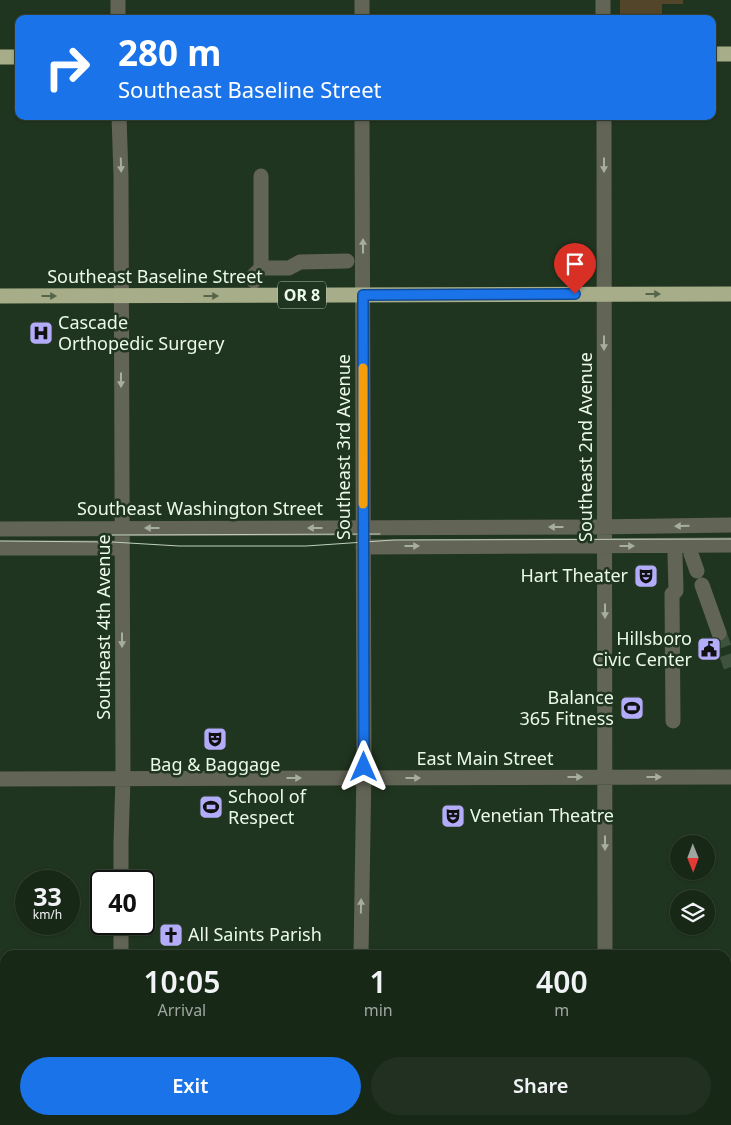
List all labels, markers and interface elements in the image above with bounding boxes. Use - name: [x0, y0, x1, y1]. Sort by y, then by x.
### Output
- text: 280 m: [118, 29, 221, 76]
- icon: right: [35, 35, 100, 100]
- text: Southeast Baseline Street: [118, 74, 382, 104]
- one-way arrow: [117, 157, 125, 173]
- one-way arrow: [600, 157, 608, 173]
- one-way arrow: [359, 238, 367, 254]
- pin: [554, 243, 596, 294]
- icon: arrive: [561, 250, 589, 278]
- street label: Southeast Baseline Street: [47, 264, 263, 288]
- road number: OR 8: [278, 282, 326, 308]
- one-way arrow: [645, 290, 661, 298]
- one-way arrow: [41, 292, 57, 300]
- one-way arrow: [203, 292, 219, 300]
- place label: Cascade Orthopedic Surgery: [58, 310, 225, 355]
- hospital icon: Cascade Orthopedic Surgery: [28, 320, 54, 346]
- one-way arrow: [600, 335, 608, 351]
- street label: Southeast 2nd Avenue: [573, 352, 597, 542]
- street label: Southeast 3rd Avenue: [331, 354, 355, 540]
- one-way arrow: [118, 372, 126, 388]
- street label: Southeast Washington Street: [77, 496, 324, 520]
- one-way arrow: [674, 522, 690, 530]
- one-way arrow: [548, 523, 564, 531]
- one-way arrow: [144, 524, 160, 532]
- one-way arrow: [306, 524, 322, 532]
- street label: Southeast 4th Avenue: [91, 534, 115, 720]
- one-way arrow: [404, 542, 420, 550]
- one-way arrow: [619, 542, 635, 550]
- place label: Hart Theater: [520, 563, 629, 587]
- theatre icon: Hart Theater: [633, 563, 659, 589]
- one-way arrow: [601, 603, 609, 619]
- place label: Hillsboro Civic Center: [592, 626, 693, 671]
- one-way arrow: [118, 632, 126, 648]
- public building icon: Hillsboro Civic Center: [696, 636, 722, 662]
- place label: Balance 365 Fitness: [519, 685, 614, 730]
- sports icon: Balance 365 Fitness: [619, 695, 645, 721]
- theatre icon: Bag & Baggage: [202, 726, 228, 752]
- position arrow: [337, 740, 389, 792]
- street label: East Main Street: [416, 746, 554, 770]
- place label: Bag & Baggage: [150, 752, 280, 776]
- one-way arrow: [567, 773, 583, 781]
- one-way arrow: [646, 773, 662, 781]
- one-way arrow: [287, 774, 303, 782]
- one-way arrow: [405, 774, 421, 782]
- place label: School of Respect: [228, 784, 307, 829]
- sports icon: School of Respect: [198, 794, 224, 820]
- theatre icon: Venetian Theatre: [440, 803, 466, 829]
- place label: Venetian Theatre: [470, 803, 614, 827]
- one-way arrow: [601, 835, 609, 851]
- north arrow: [670, 835, 715, 880]
- map controls: [670, 835, 715, 935]
- speed limit sign: 40: [90, 870, 155, 935]
- text: 33: [33, 879, 62, 913]
- button: layers: [670, 890, 715, 935]
- one-way arrow: [357, 898, 365, 914]
- text: km/h: [33, 906, 62, 923]
- church icon: All Saints Parish: [158, 922, 184, 948]
- place label: All Saints Parish: [188, 922, 322, 946]
- text: 10:05: [143, 961, 220, 1002]
- text: 1: [370, 961, 387, 1002]
- text: 400: [536, 961, 588, 1002]
- text: Arrival: [157, 999, 206, 1021]
- text: min: [364, 999, 393, 1021]
- text: m: [554, 999, 569, 1021]
- button: Exit: [20, 1057, 361, 1115]
- button: Share: [371, 1057, 711, 1115]

